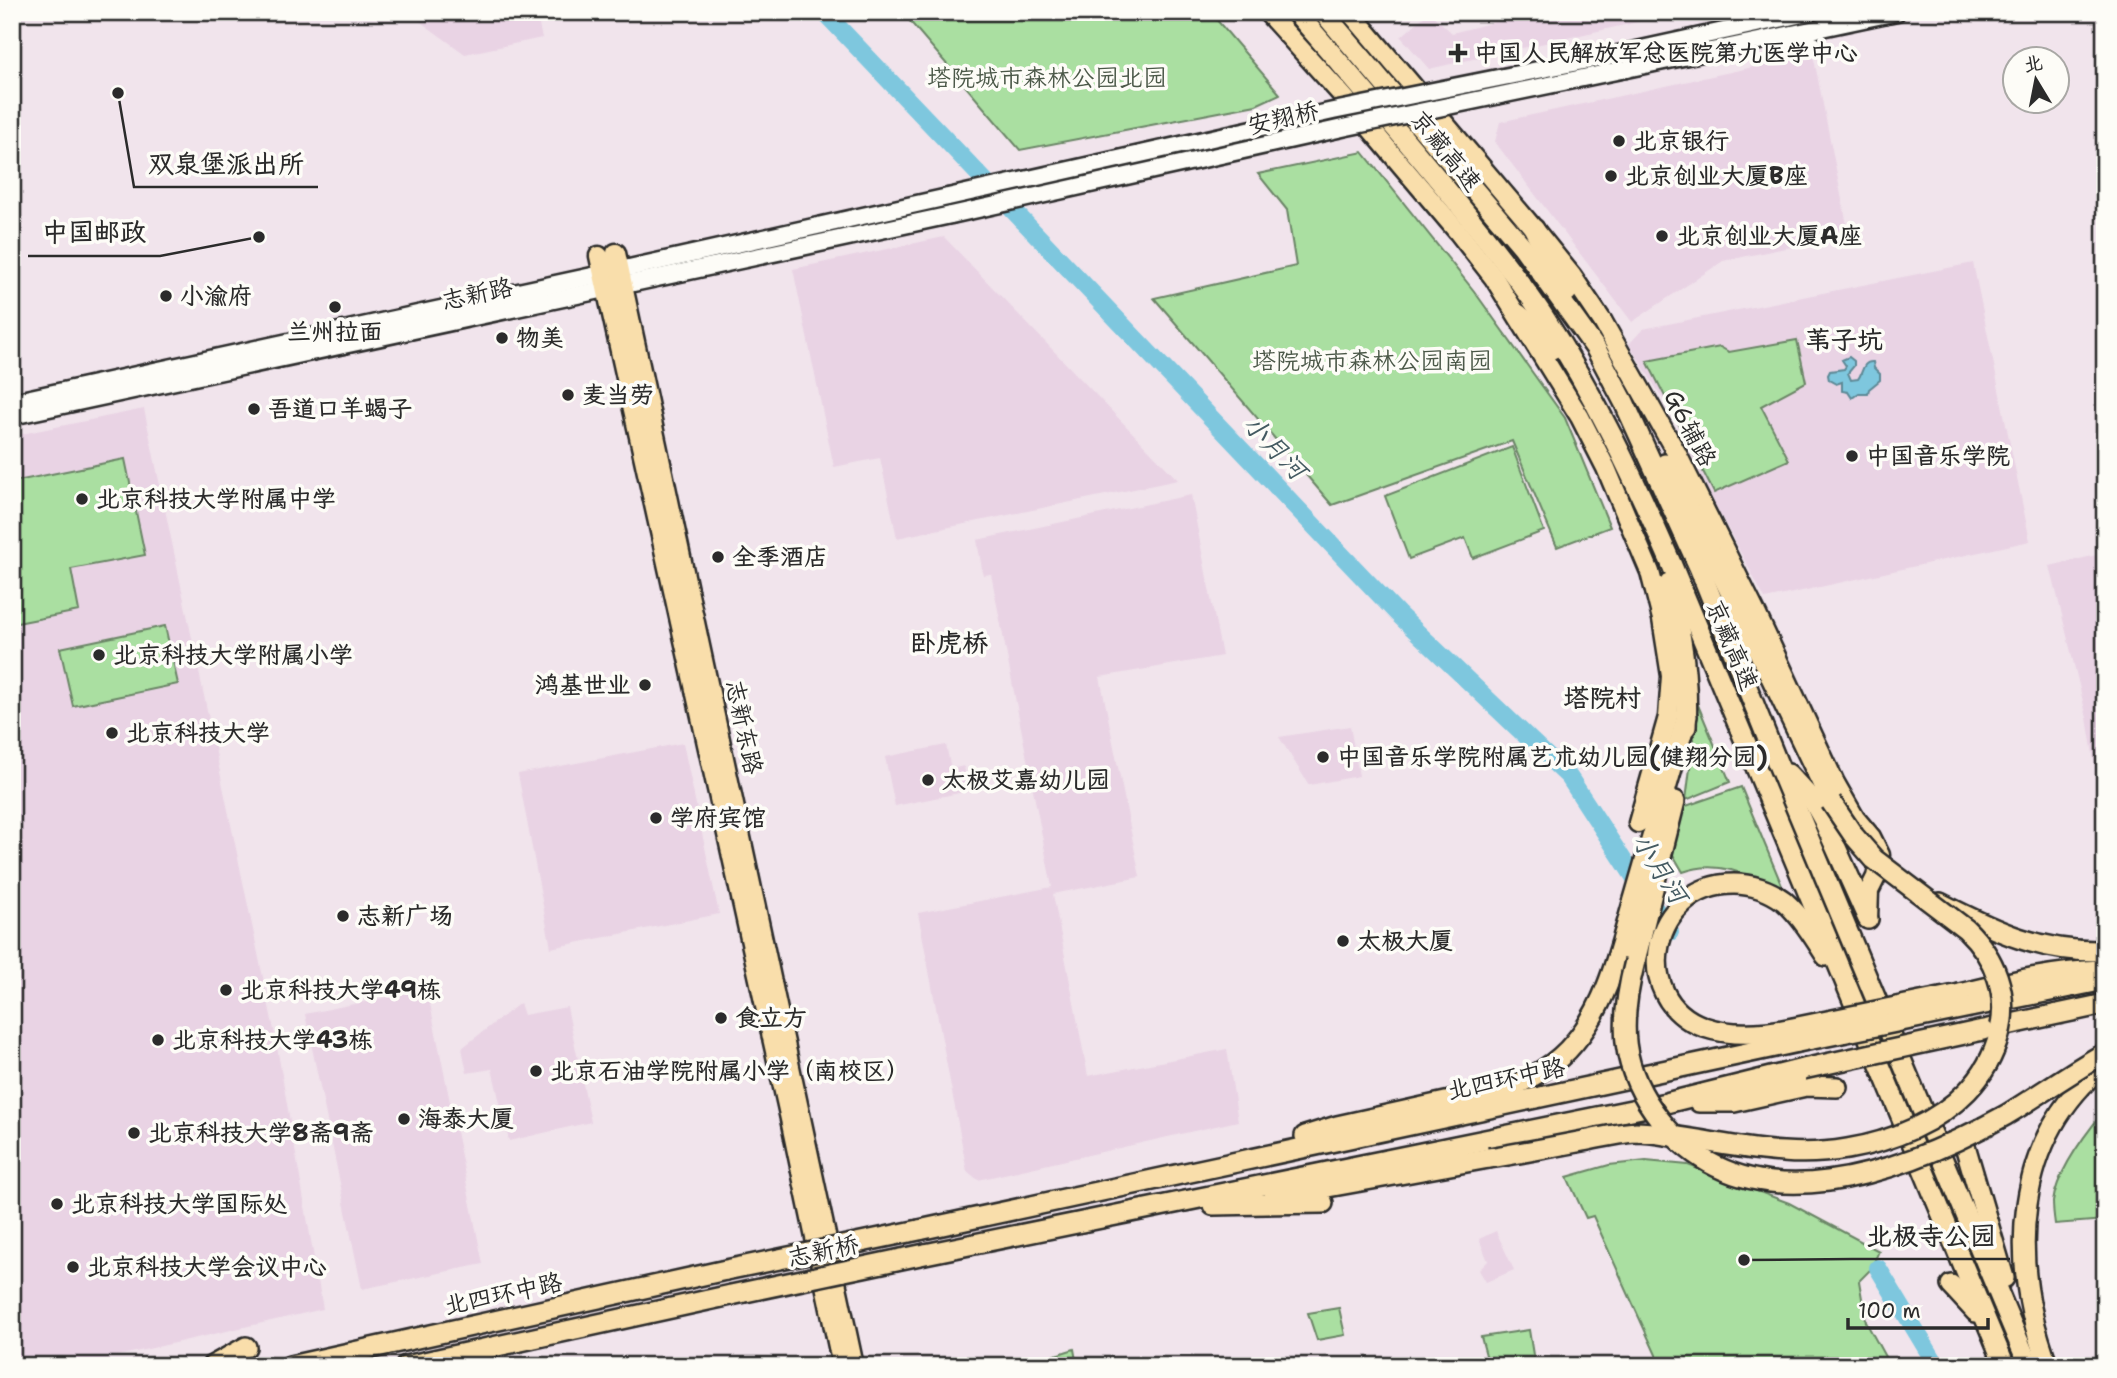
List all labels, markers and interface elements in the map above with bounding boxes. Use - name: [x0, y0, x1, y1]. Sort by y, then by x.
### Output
- place label: 中国人民解放军总医院第九医学中心: [1474, 37, 1858, 69]
- marker: 中国人民解放军总医院第九医学中心: [1448, 43, 1468, 63]
- north arrow: [2002, 46, 2072, 116]
- text: 北: [2022, 50, 2045, 78]
- park label: 塔院城市森林公园北园: [927, 62, 1167, 94]
- street label: 安翔桥: [1244, 94, 1322, 142]
- street label: 京藏高速: [1403, 104, 1489, 198]
- place label: 北京银行: [1633, 125, 1729, 157]
- marker: 北京银行: [1611, 133, 1627, 149]
- callout: 双泉堡派出所: [134, 140, 318, 187]
- text: 双泉堡派出所: [148, 146, 304, 181]
- place label: 北京创业大厦B座: [1625, 160, 1808, 192]
- marker: 北京创业大厦B座: [1603, 168, 1619, 184]
- callout: 中国邮政: [28, 209, 160, 256]
- text: 中国邮政: [42, 214, 146, 249]
- place label: 北京创业大厦A座: [1676, 220, 1862, 252]
- marker: 北京创业大厦A座: [1654, 228, 1670, 244]
- street label: 志新路: [438, 271, 516, 317]
- place label: 小渝府: [180, 280, 252, 312]
- marker: 小渝府: [158, 288, 174, 304]
- marker: 兰州拉面: [327, 299, 343, 315]
- place label: 兰州拉面: [287, 316, 383, 348]
- place label: 物美: [516, 322, 564, 354]
- district label: 苇子坑: [1805, 322, 1883, 357]
- marker: 物美: [494, 330, 510, 346]
- park label: 塔院城市森林公园南园: [1252, 345, 1492, 377]
- place label: 麦当劳: [582, 379, 654, 411]
- street label: G6辅路: [1656, 384, 1724, 472]
- marker: 麦当劳: [560, 387, 576, 403]
- place label: 吾道口羊蝎子: [268, 393, 412, 425]
- marker: 吾道口羊蝎子: [246, 401, 262, 417]
- water label: 小月河: [1236, 406, 1318, 490]
- place label: 中国音乐学院: [1866, 440, 2010, 472]
- marker: 中国音乐学院: [1844, 448, 1860, 464]
- place label: 北京科技大学附属中学: [96, 483, 336, 515]
- marker: 北京科技大学附属中学: [74, 491, 90, 507]
- place label: 全季酒店: [732, 541, 828, 573]
- marker: 全季酒店: [710, 549, 726, 565]
- street label: 京藏高速: [1699, 595, 1765, 695]
- district label: 卧虎桥: [910, 625, 988, 660]
- place label: 北京科技大学附属小学: [113, 639, 353, 671]
- marker: 北京科技大学附属小学: [91, 647, 107, 663]
- place label: 鸿基世业: [535, 669, 631, 701]
- marker: 鸿基世业: [637, 677, 653, 693]
- street label: 志新东路: [718, 677, 770, 777]
- district label: 塔院村: [1563, 680, 1641, 715]
- place label: 北京科技大学: [126, 717, 270, 749]
- marker: 北京科技大学: [104, 725, 120, 741]
- place label: 中国音乐学院附属艺术幼儿园(健翔分园): [1337, 741, 1768, 773]
- marker: 中国音乐学院附属艺术幼儿园(健翔分园): [1315, 749, 1331, 765]
- place label: 太极艾嘉幼儿园: [942, 764, 1110, 796]
- marker: 太极艾嘉幼儿园: [920, 772, 936, 788]
- place label: 学府宾馆: [670, 802, 766, 834]
- marker: 学府宾馆: [648, 810, 664, 826]
- water label: 小月河: [1624, 825, 1699, 913]
- place label: 志新广场: [357, 900, 453, 932]
- marker: 志新广场: [335, 908, 351, 924]
- place label: 太极大厦: [1357, 925, 1453, 957]
- marker: 太极大厦: [1335, 933, 1351, 949]
- place label: 北京科技大学49栋: [240, 974, 441, 1006]
- marker: 北京科技大学49栋: [218, 982, 234, 998]
- place label: 食立方: [735, 1002, 807, 1034]
- marker: 食立方: [713, 1010, 729, 1026]
- place label: 北京科技大学43栋: [172, 1024, 372, 1056]
- marker: 北京科技大学43栋: [150, 1032, 166, 1048]
- street label: 北四环中路: [1444, 1051, 1568, 1107]
- place label: 北京石油学院附属小学（南校区）: [550, 1055, 910, 1087]
- marker: 北京石油学院附属小学（南校区）: [528, 1063, 544, 1079]
- place label: 海泰大厦: [418, 1103, 514, 1135]
- marker: 海泰大厦: [396, 1111, 412, 1127]
- place label: 北京科技大学8斋9斋: [148, 1117, 374, 1149]
- marker: 北京科技大学8斋9斋: [126, 1125, 142, 1141]
- place label: 北京科技大学国际处: [71, 1188, 288, 1220]
- marker: 北京科技大学国际处: [49, 1196, 65, 1212]
- callout: 北极寺公园: [1852, 1212, 2010, 1259]
- text: 北极寺公园: [1866, 1218, 1996, 1253]
- street label: 志新桥: [784, 1228, 862, 1274]
- place label: 北京科技大学会议中心: [87, 1251, 327, 1283]
- marker: 北京科技大学会议中心: [65, 1259, 81, 1275]
- street label: 北四环中路: [441, 1266, 565, 1322]
- scale bar: [1848, 1287, 1988, 1331]
- text: 100 m: [1858, 1297, 1921, 1325]

